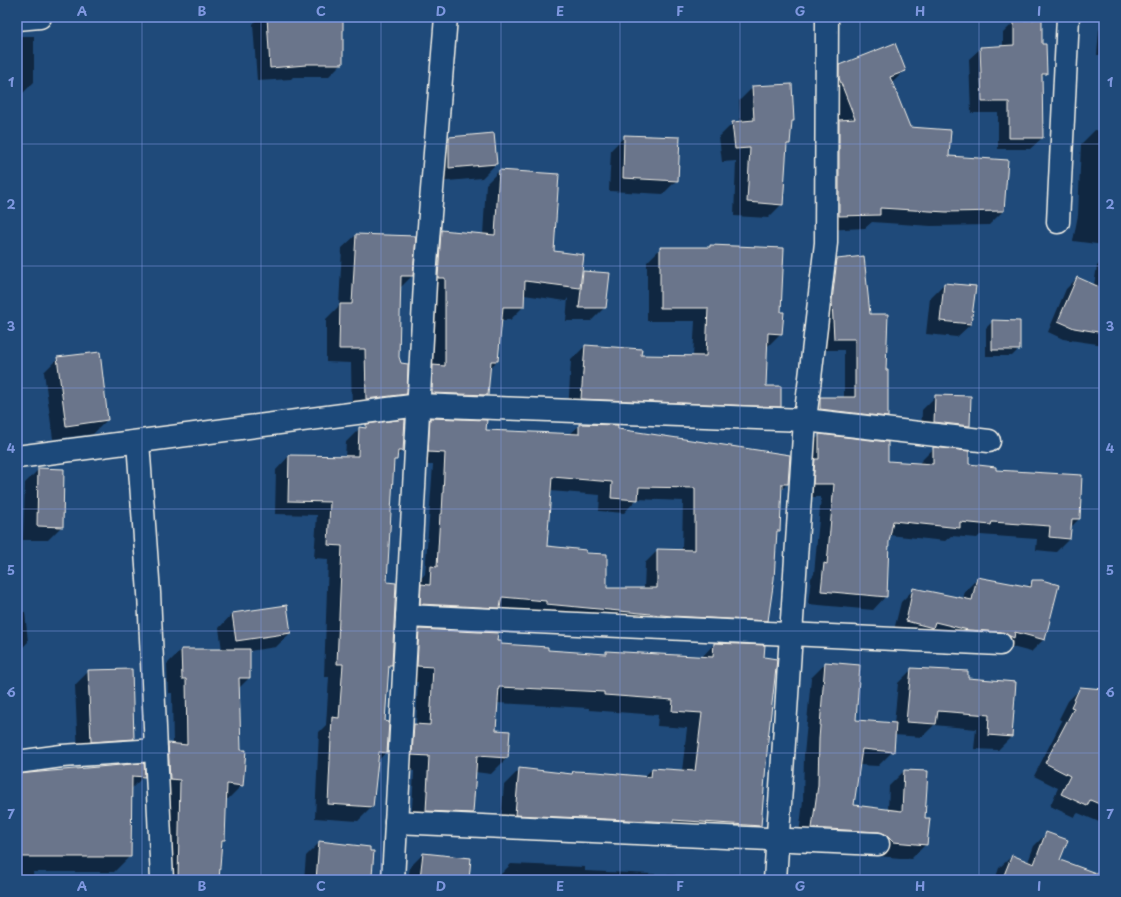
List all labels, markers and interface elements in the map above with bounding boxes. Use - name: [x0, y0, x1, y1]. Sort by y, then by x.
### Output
- text: A: [77, 1, 87, 20]
- text: B: [198, 1, 207, 20]
- text: C: [316, 1, 326, 20]
- text: D: [436, 1, 446, 20]
- text: E: [556, 1, 564, 20]
- text: F: [676, 1, 684, 20]
- text: G: [795, 1, 805, 20]
- text: H: [915, 1, 925, 20]
- text: I: [1037, 1, 1041, 20]
- text: 1: [8, 72, 14, 91]
- text: 1: [1107, 72, 1113, 91]
- text: 2: [6, 194, 16, 213]
- text: 2: [1105, 194, 1115, 213]
- text: 3: [7, 316, 16, 335]
- text: 3: [1106, 316, 1115, 335]
- text: 4: [7, 438, 16, 457]
- text: 4: [1106, 438, 1115, 457]
- text: 5: [7, 560, 15, 579]
- text: 5: [1106, 560, 1114, 579]
- text: 6: [6, 682, 16, 701]
- text: 6: [1105, 682, 1115, 701]
- text: 7: [7, 804, 15, 823]
- text: 7: [1106, 804, 1114, 823]
- text: A: [77, 876, 87, 895]
- text: B: [198, 876, 207, 895]
- text: C: [316, 876, 326, 895]
- text: D: [436, 876, 446, 895]
- text: E: [556, 876, 564, 895]
- text: F: [676, 876, 684, 895]
- text: G: [795, 876, 805, 895]
- text: H: [915, 876, 925, 895]
- text: I: [1037, 876, 1041, 895]

